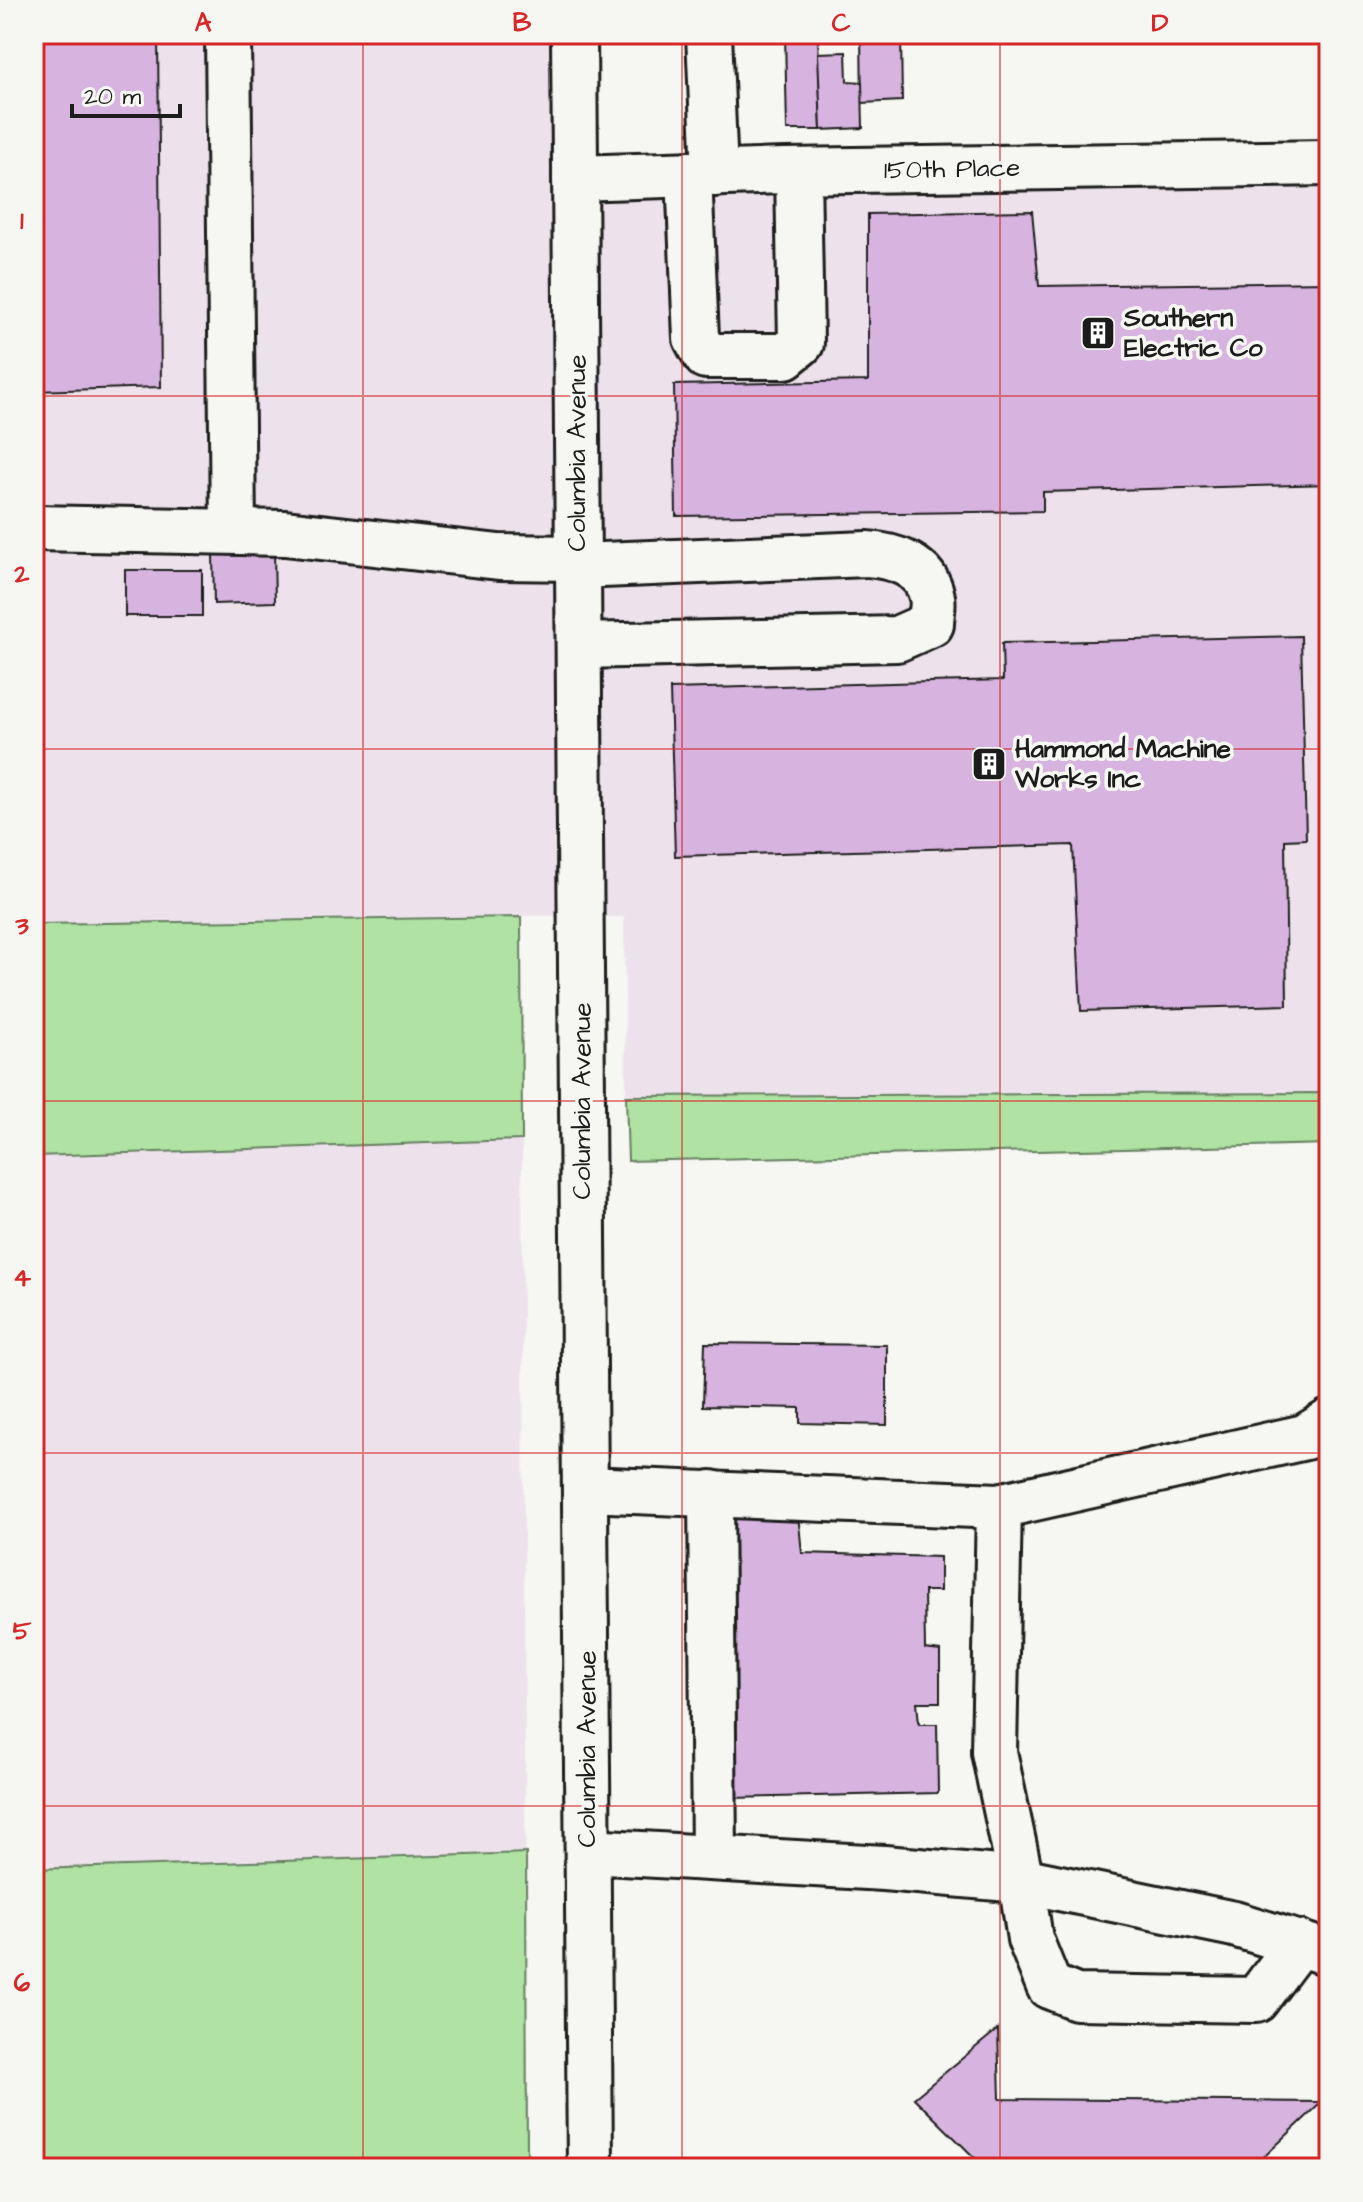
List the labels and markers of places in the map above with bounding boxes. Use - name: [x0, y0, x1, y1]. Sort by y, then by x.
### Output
- place label: Southern Electric Co: [1123, 300, 1263, 366]
- building icon: Southern Electric Co: [1079, 314, 1117, 352]
- place label: Hammond Machine Works Inc: [1014, 731, 1231, 797]
- building icon: Hammond Machine Works Inc: [970, 745, 1008, 783]

